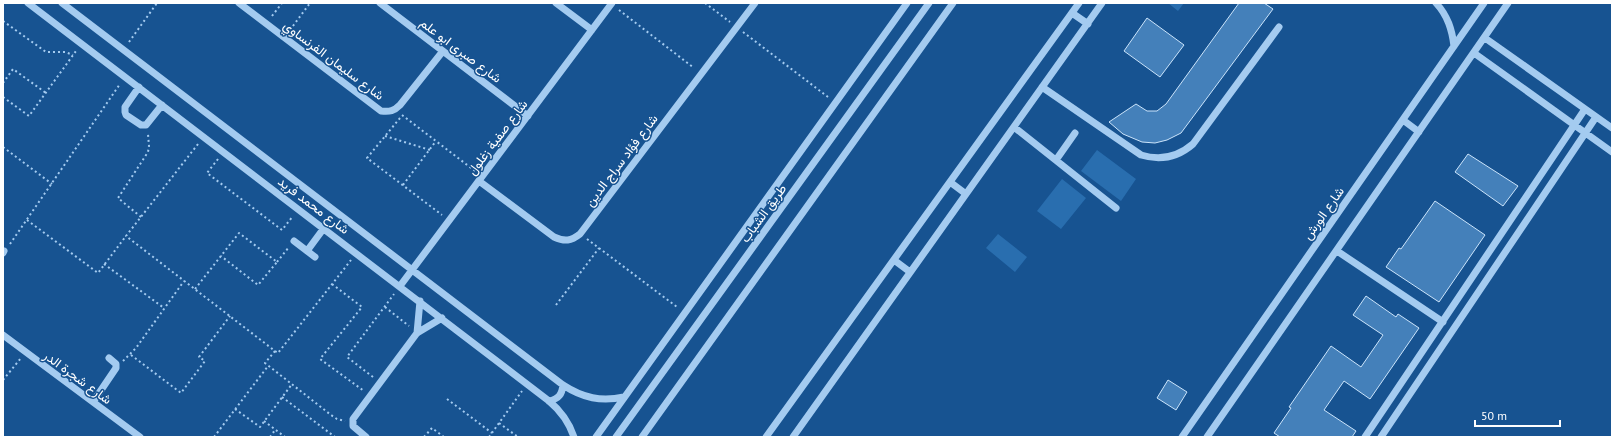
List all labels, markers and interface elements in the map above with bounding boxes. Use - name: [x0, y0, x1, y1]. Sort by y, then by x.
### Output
- street label: شارع صبرى ابو علم: [416, 14, 505, 87]
- street label: شارع سليمان الفرنساوي: [279, 17, 388, 106]
- street label: شارع صفية زغلول: [463, 96, 532, 179]
- street label: شارع فؤاد سراج الدين: [581, 111, 662, 210]
- street label: شارع محمد فريد: [274, 173, 353, 239]
- street label: طريق الشباب: [737, 181, 790, 246]
- street label: شارع الورش: [1299, 183, 1349, 244]
- street label: شارع شجرة الدر: [39, 346, 115, 409]
- scale bar: [1475, 402, 1560, 428]
- text: 50 m: [1481, 408, 1507, 423]

